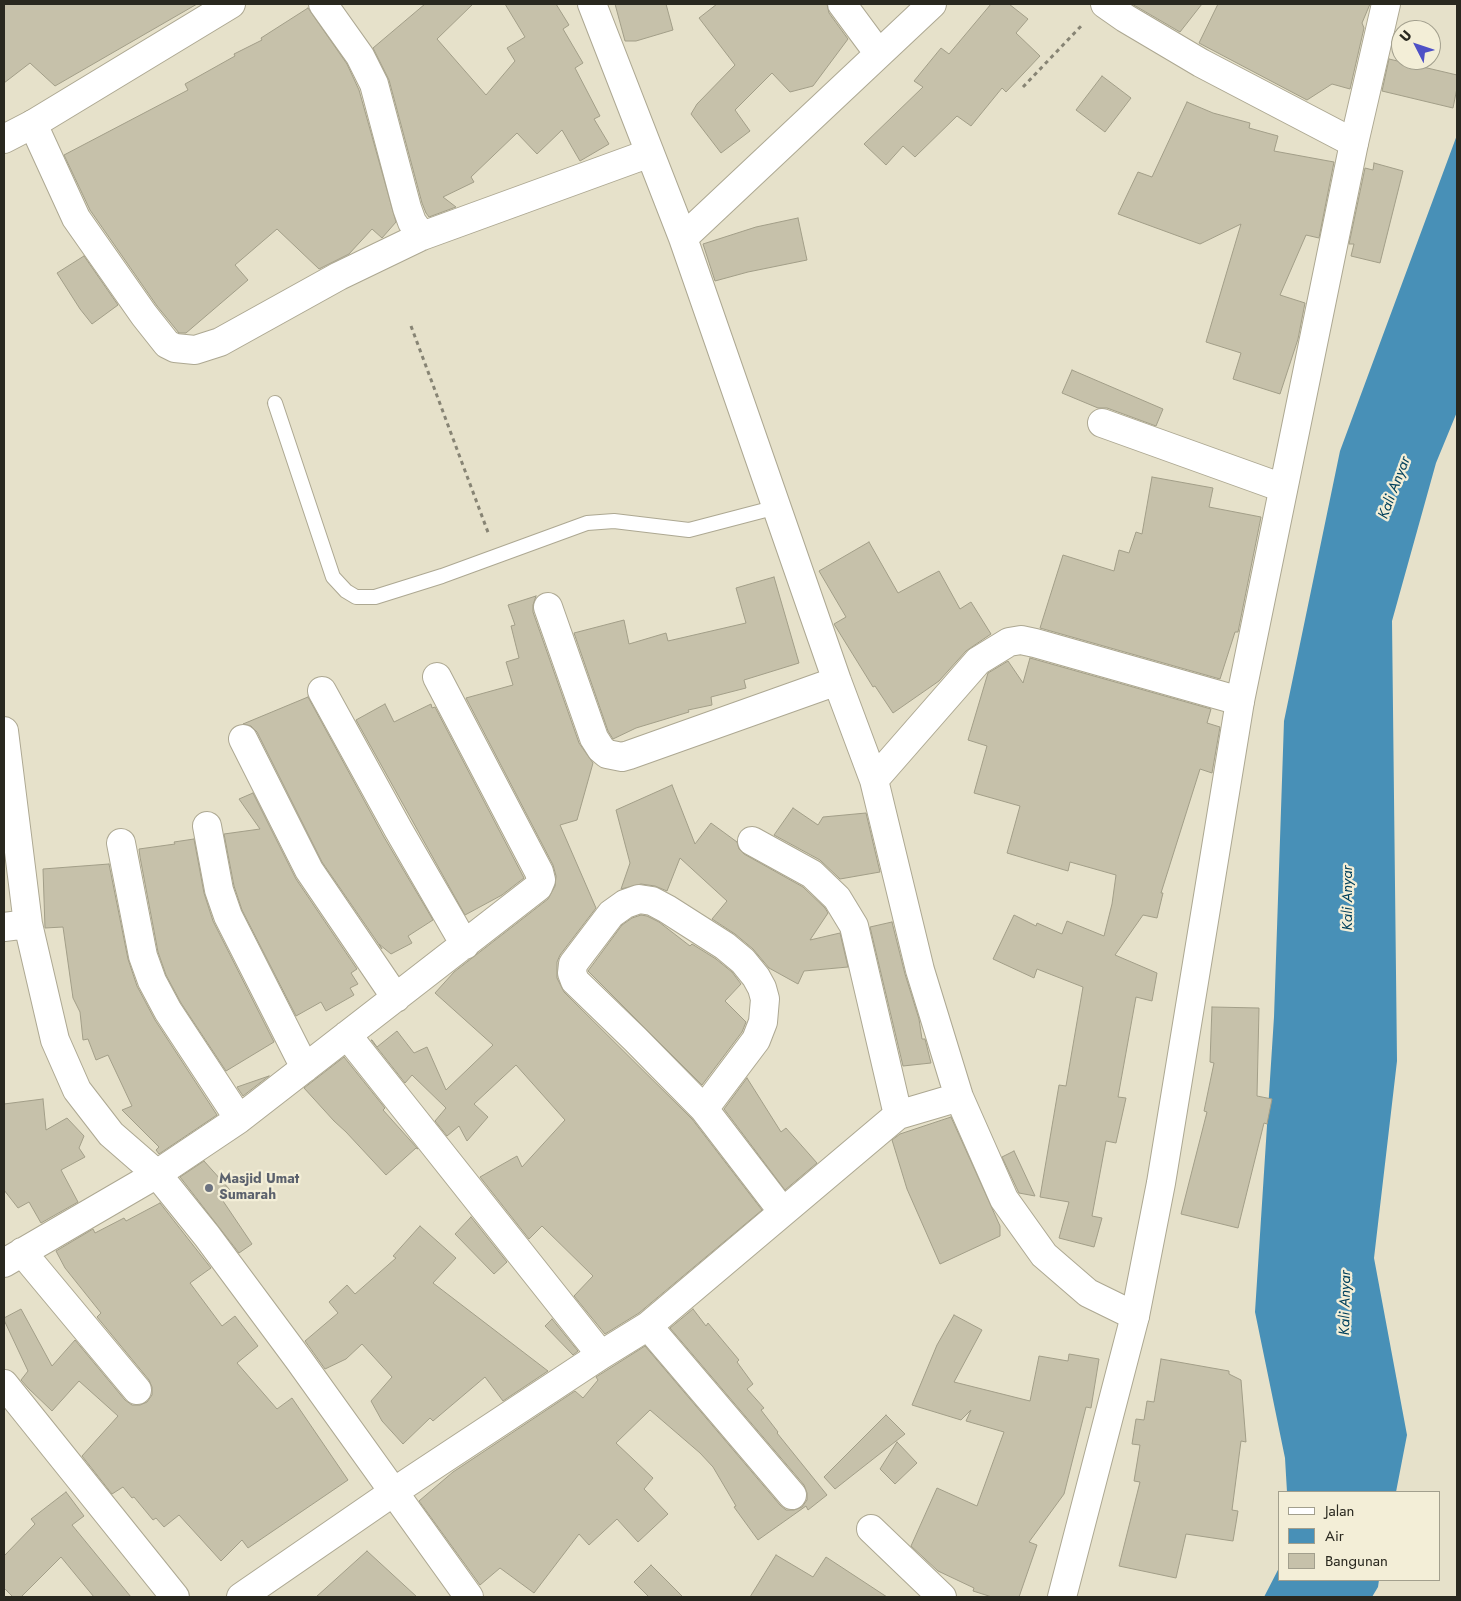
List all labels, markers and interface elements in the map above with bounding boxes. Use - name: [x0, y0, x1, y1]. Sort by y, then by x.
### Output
- north arrow: [1391, 20, 1441, 70]
- text: U: [1395, 26, 1416, 46]
- water label: Kali Anyar: [1375, 454, 1415, 522]
- water label: Kali Anyar: [1339, 865, 1357, 931]
- place label: Masjid Umat Sumarah: [219, 1172, 299, 1204]
- marker: Masjid Umat Sumarah: [203, 1182, 215, 1194]
- water label: Kali Anyar: [1336, 1270, 1356, 1336]
- legend: [1278, 1491, 1441, 1581]
- text: Jalan: [1325, 1500, 1354, 1522]
- text: Air: [1325, 1525, 1344, 1547]
- text: Bangunan: [1325, 1550, 1388, 1572]

